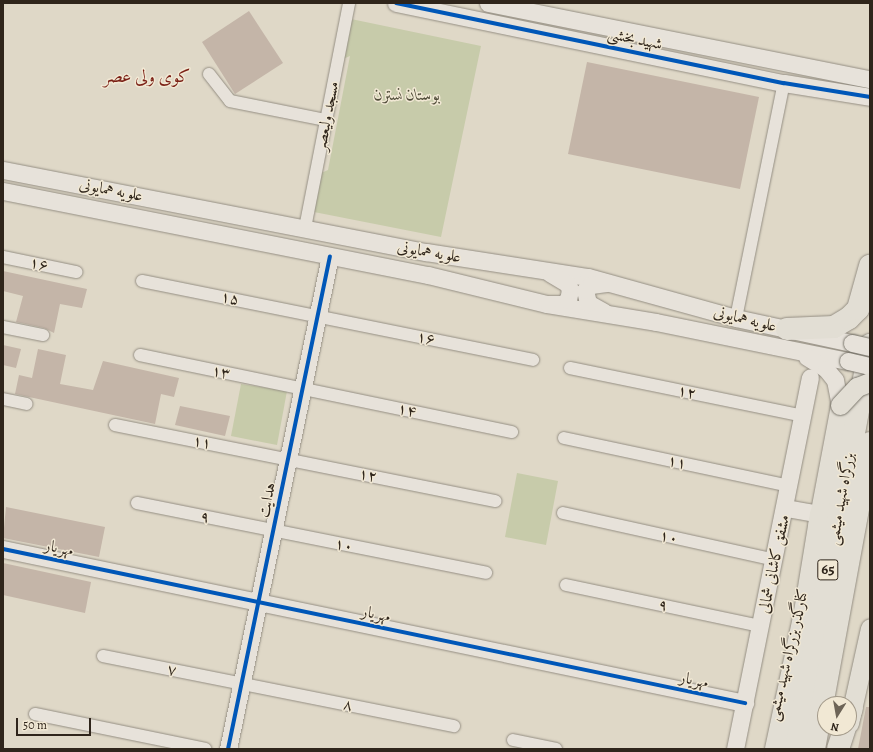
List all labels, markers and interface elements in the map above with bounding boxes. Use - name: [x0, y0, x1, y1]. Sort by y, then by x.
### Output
- street label: شهید بخشی: [606, 24, 664, 54]
- district label: کوی ولی عصر: [104, 65, 190, 87]
- street label: مسجد ولیعصر: [311, 80, 343, 152]
- park label: بوستان نسترن: [374, 85, 440, 105]
- street label: علویه همایونی: [78, 174, 144, 206]
- street label: علویه همایونی: [396, 237, 462, 267]
- street label: ۱۶: [28, 253, 50, 275]
- street label: ۱۵: [219, 287, 241, 309]
- street label: علویه همایونی: [711, 302, 779, 336]
- street label: ۱۶: [415, 327, 437, 349]
- street label: ۱۳: [210, 361, 232, 383]
- street label: ۱۲: [676, 381, 698, 403]
- street label: ۱۴: [396, 399, 418, 421]
- street label: ۱۱: [191, 431, 213, 453]
- street label: ۱۱: [666, 451, 688, 473]
- street label: بزرگراه شهید میثمی: [823, 451, 859, 547]
- street label: ۱۲: [357, 464, 379, 486]
- street label: هدایت: [254, 481, 280, 519]
- street label: ۹: [199, 507, 211, 527]
- street label: مشفق کاشانی شمالی: [754, 513, 794, 615]
- street label: ۱۰: [658, 526, 680, 548]
- street label: ۱۰: [333, 534, 355, 556]
- street label: مهریار: [43, 536, 75, 560]
- road number: 65: [817, 557, 839, 583]
- street label: کنارگذر بزرگراه شهید میثمی: [763, 587, 813, 723]
- street label: ۹: [656, 595, 670, 615]
- street label: مهریار: [360, 602, 392, 626]
- street label: ۷: [166, 660, 178, 680]
- street label: مهریار: [678, 668, 710, 692]
- street label: ۸: [342, 695, 354, 715]
- north arrow: [817, 696, 857, 736]
- scale bar: [18, 710, 93, 736]
- text: 50 m: [23, 717, 47, 733]
- text: N: [829, 719, 840, 735]

